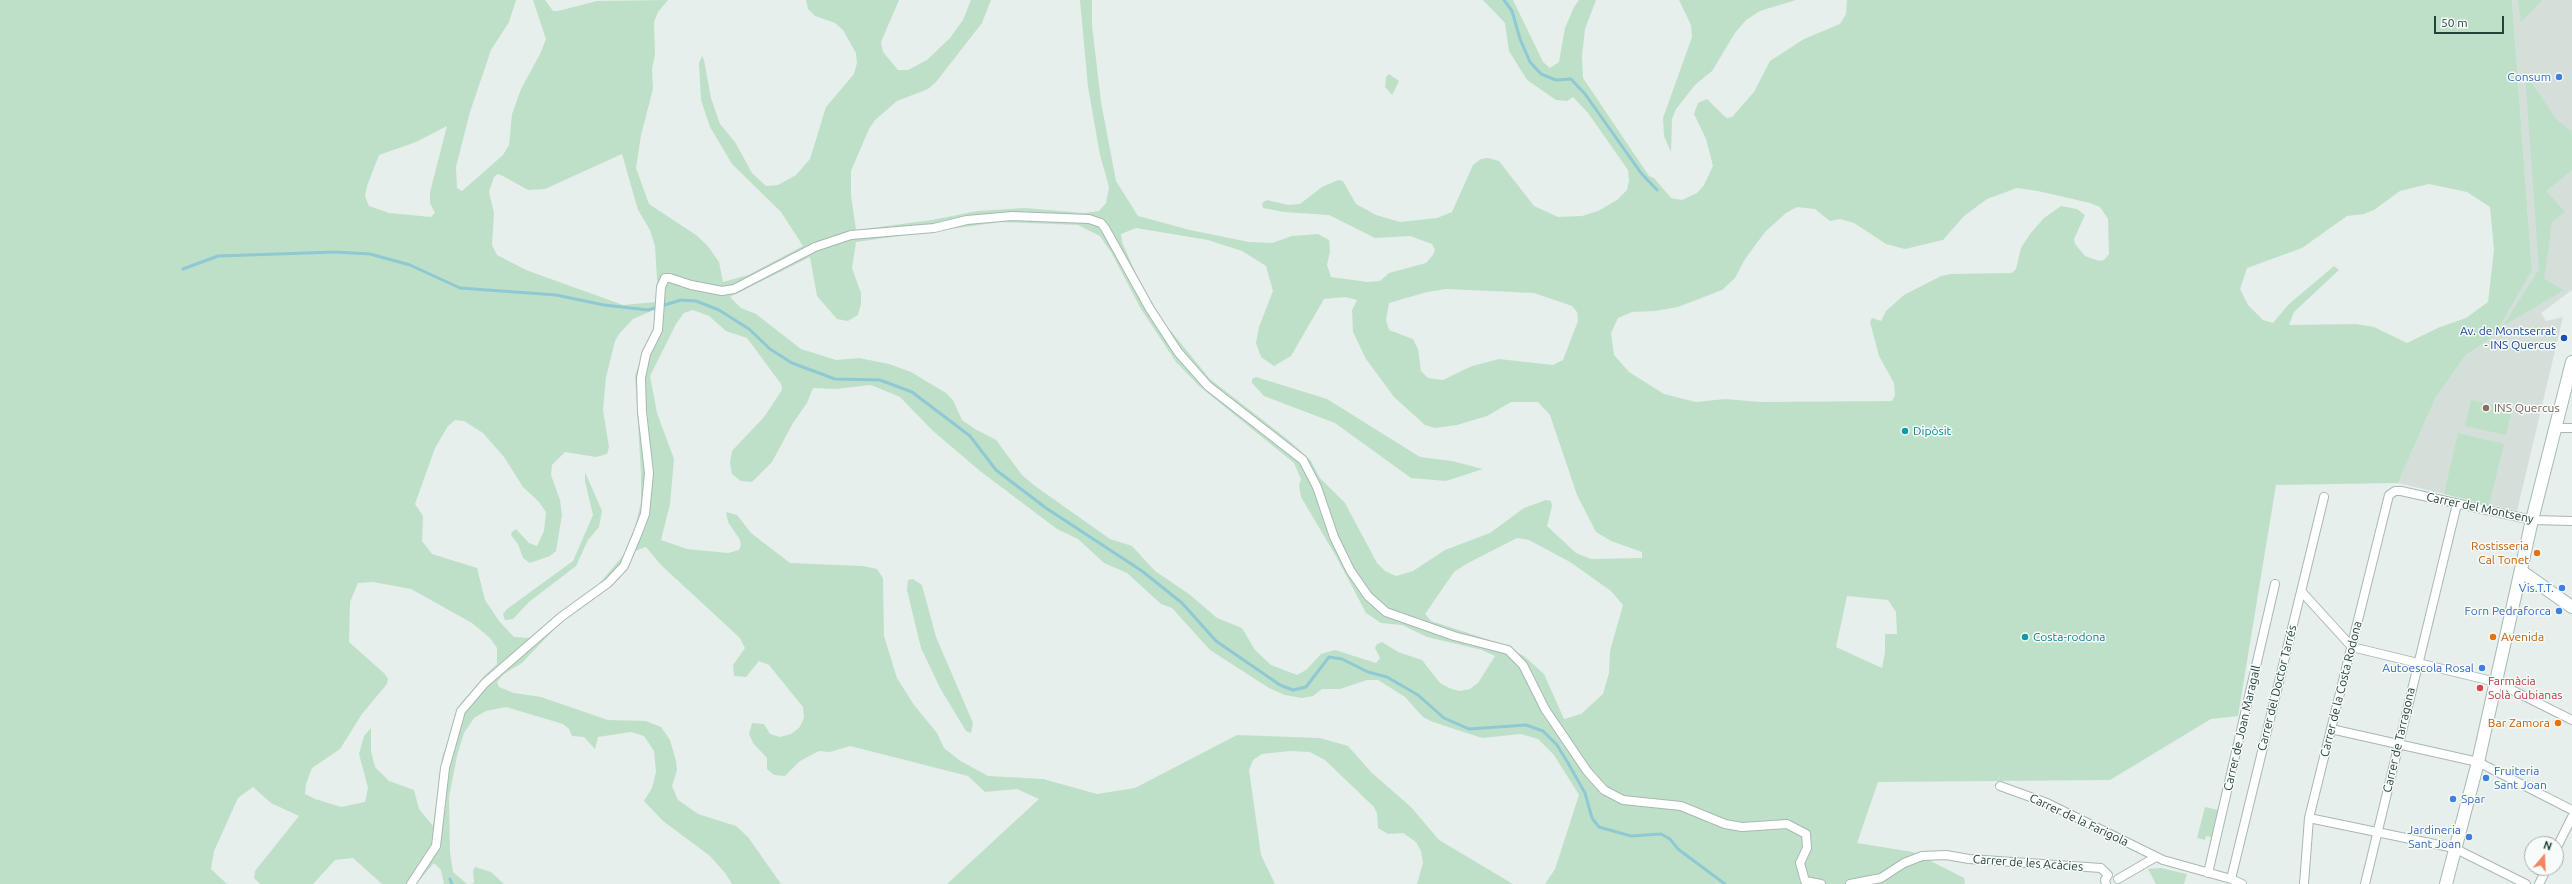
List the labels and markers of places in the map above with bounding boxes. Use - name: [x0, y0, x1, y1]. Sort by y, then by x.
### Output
- place label: Consum: [2507, 70, 2551, 84]
- marker: Consum: [2554, 72, 2564, 82]
- place label: Av. de Montserrat - INS Quercus: [2460, 324, 2556, 352]
- marker: Av. de Montserrat - INS Quercus: [2559, 333, 2569, 343]
- place label: INS Quercus: [2494, 401, 2560, 415]
- marker: INS Quercus: [2481, 403, 2491, 413]
- place label: Dipòsit: [1913, 424, 1951, 438]
- marker: Dipòsit: [1900, 426, 1910, 436]
- place label: Rostisseria Cal Tonet: [2471, 539, 2529, 567]
- marker: Rostisseria Cal Tonet: [2532, 548, 2542, 558]
- place label: Vis.T.T.: [2519, 581, 2554, 595]
- marker: Vis.T.T.: [2557, 583, 2567, 593]
- place label: Forn Pedraforca: [2464, 604, 2551, 618]
- marker: Forn Pedraforca: [2554, 606, 2564, 616]
- place label: Costa-rodona: [2033, 630, 2106, 644]
- place label: Avenida: [2501, 630, 2544, 644]
- marker: Costa-rodona: [2020, 632, 2030, 642]
- marker: Avenida: [2488, 632, 2498, 642]
- place label: Autoescola Rosal: [2382, 661, 2474, 675]
- marker: Autoescola Rosal: [2477, 663, 2487, 673]
- place label: Farmàcia Solà Gubianas: [2488, 674, 2563, 702]
- marker: Farmàcia Solà Gubianas: [2475, 683, 2485, 693]
- place label: Bar Zamora: [2488, 716, 2550, 730]
- marker: Bar Zamora: [2553, 718, 2563, 728]
- place label: Fruiteria Sant Joan: [2494, 764, 2547, 792]
- marker: Fruiteria Sant Joan: [2481, 773, 2491, 783]
- place label: Spar: [2461, 792, 2485, 806]
- marker: Spar: [2448, 794, 2458, 804]
- place label: Jardineria Sant Joan: [2407, 823, 2461, 851]
- marker: Jardineria Sant Joan: [2464, 832, 2474, 842]

